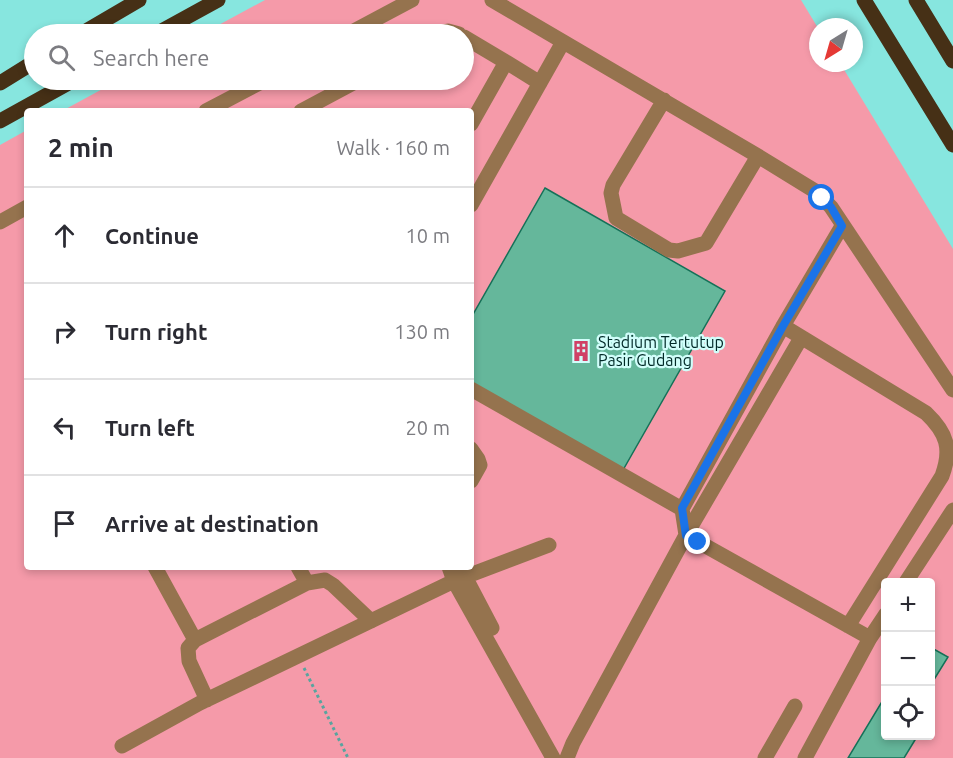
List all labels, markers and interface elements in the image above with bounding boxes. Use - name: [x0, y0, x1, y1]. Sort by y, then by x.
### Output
- north arrow: [809, 18, 863, 72]
- search box: [24, 24, 474, 90]
- icon: search: [45, 41, 78, 74]
- text: Search here: [93, 45, 209, 70]
- text: 2 min: [48, 133, 114, 162]
- text: Walk · 160 m: [337, 136, 450, 159]
- route start: [808, 184, 834, 210]
- icon: ahead: [48, 219, 81, 252]
- text: Continue: [105, 223, 199, 248]
- text: 10 m: [406, 224, 450, 247]
- icon: right: [48, 315, 81, 348]
- text: Turn right: [105, 319, 207, 344]
- text: 130 m: [394, 320, 450, 343]
- place label: Stadium Tertutup Pasir Gudang: [598, 333, 724, 369]
- building icon: Stadium Tertutup Pasir Gudang: [569, 339, 593, 363]
- icon: left: [48, 411, 81, 444]
- text: Turn left: [105, 415, 195, 440]
- text: 20 m: [406, 416, 450, 439]
- icon: arrive: [48, 507, 81, 540]
- text: Arrive at destination: [105, 511, 319, 536]
- route end: [684, 528, 710, 554]
- map controls: [881, 578, 935, 740]
- button: +: [881, 578, 935, 632]
- button: −: [881, 632, 935, 686]
- button: locate: [881, 686, 935, 740]

